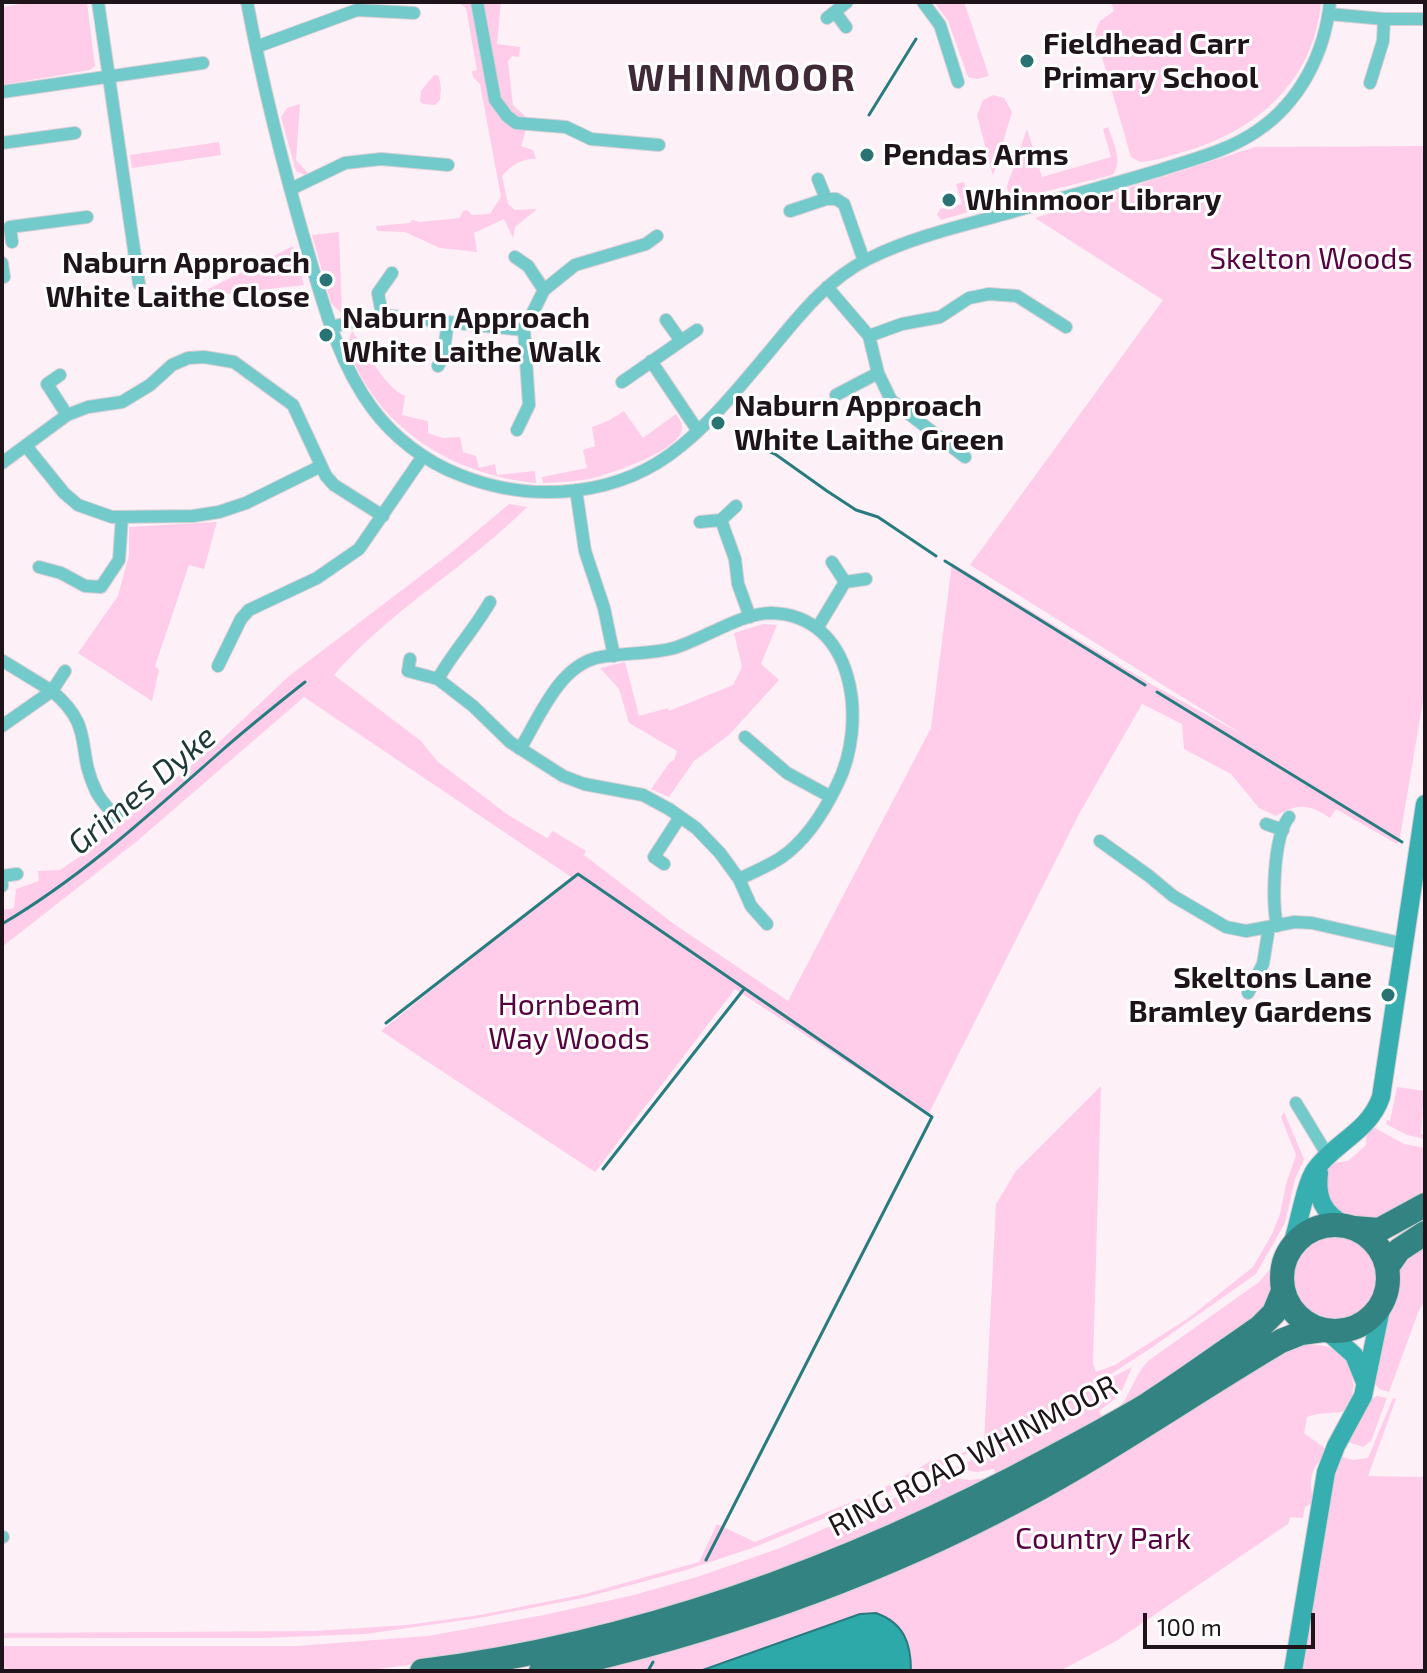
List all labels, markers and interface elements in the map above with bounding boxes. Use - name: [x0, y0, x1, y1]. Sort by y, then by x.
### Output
- place label: Fieldhead Carr Primary School: [1043, 26, 1259, 96]
- marker: Fieldhead Carr Primary School: [1018, 52, 1036, 70]
- district label: WHINMOOR: [627, 55, 857, 101]
- place label: Pendas Arms: [883, 137, 1069, 173]
- marker: Pendas Arms: [858, 146, 876, 164]
- place label: Whinmoor Library: [965, 182, 1222, 218]
- marker: Whinmoor Library: [940, 191, 958, 209]
- park label: Skelton Woods: [1209, 241, 1413, 277]
- place label: Naburn Approach White Laithe Close: [45, 245, 310, 316]
- marker: Naburn Approach White Laithe Close: [317, 271, 335, 289]
- place label: Naburn Approach White Laithe Walk: [342, 300, 601, 370]
- marker: Naburn Approach White Laithe Walk: [317, 326, 335, 344]
- place label: Naburn Approach White Laithe Green: [734, 388, 1004, 458]
- marker: Naburn Approach White Laithe Green: [709, 414, 727, 432]
- water label: Grimes Dyke: [60, 717, 224, 863]
- place label: Skeltons Lane Bramley Gardens: [1128, 960, 1372, 1030]
- marker: Skeltons Lane Bramley Gardens: [1379, 986, 1397, 1004]
- park label: Hornbeam Way Woods: [488, 987, 650, 1058]
- street label: RING ROAD WHINMOOR: [823, 1367, 1123, 1545]
- park label: Country Park: [1015, 1521, 1191, 1557]
- scale bar: [1147, 1597, 1319, 1647]
- text: 100 m: [1157, 1612, 1222, 1641]

